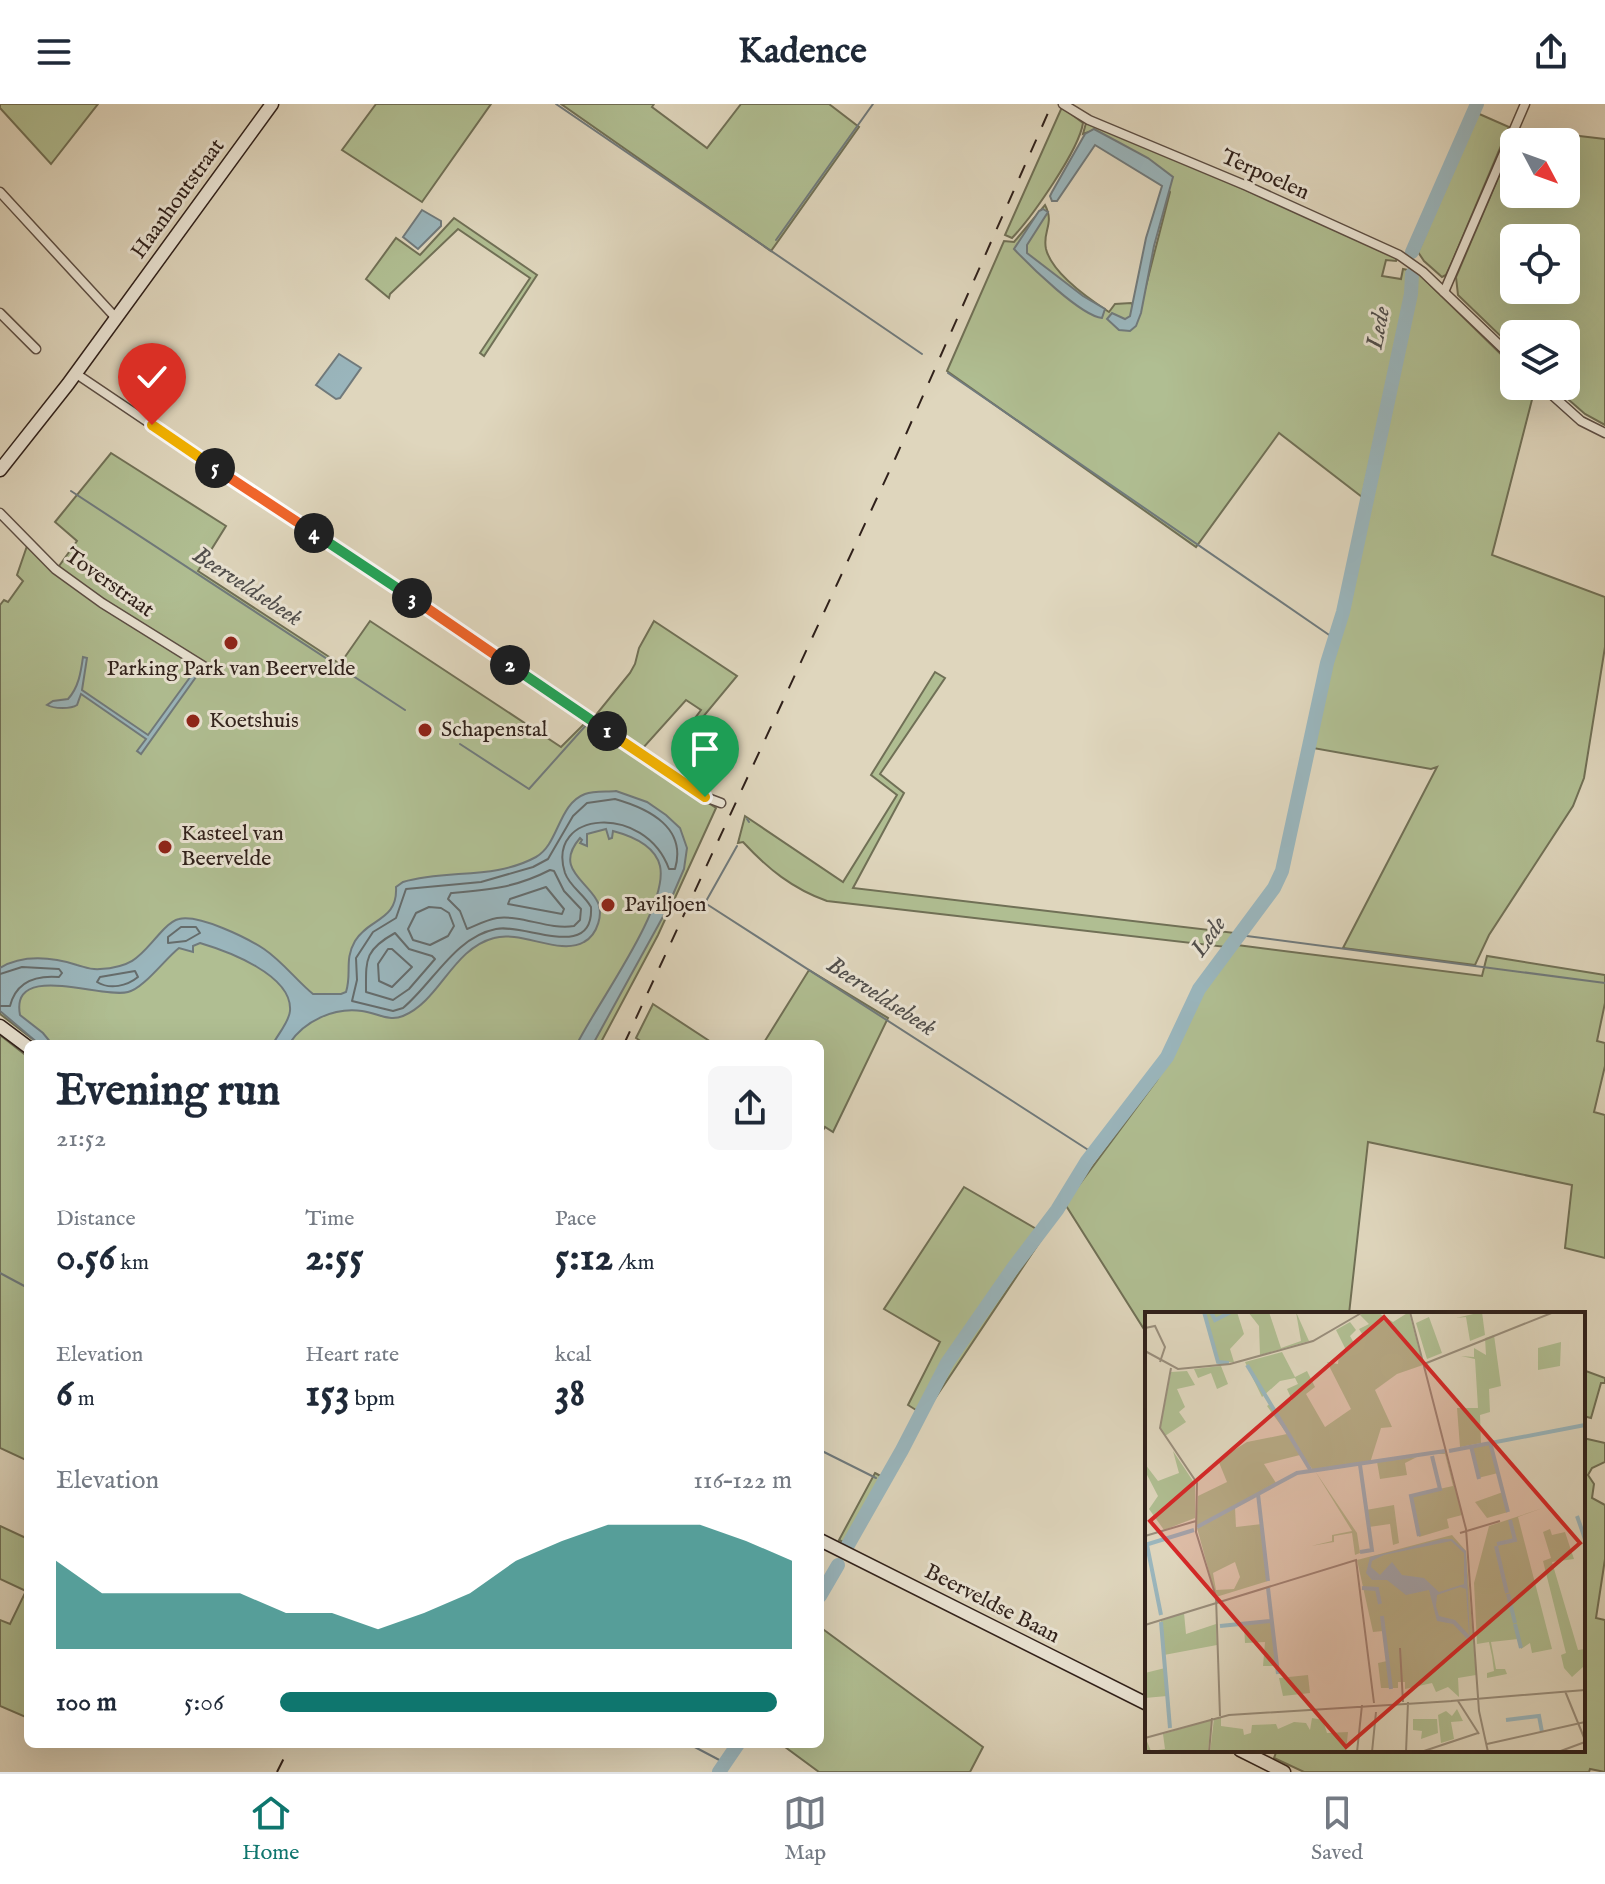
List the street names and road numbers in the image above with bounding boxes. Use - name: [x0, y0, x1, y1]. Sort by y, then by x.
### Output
- street label: Haanhoutstraat: [125, 133, 231, 265]
- street label: Terpoelen: [1216, 143, 1314, 207]
- street label: Toverstraat: [59, 542, 160, 624]
- street label: Beerveldse Baan: [920, 1558, 1065, 1650]

